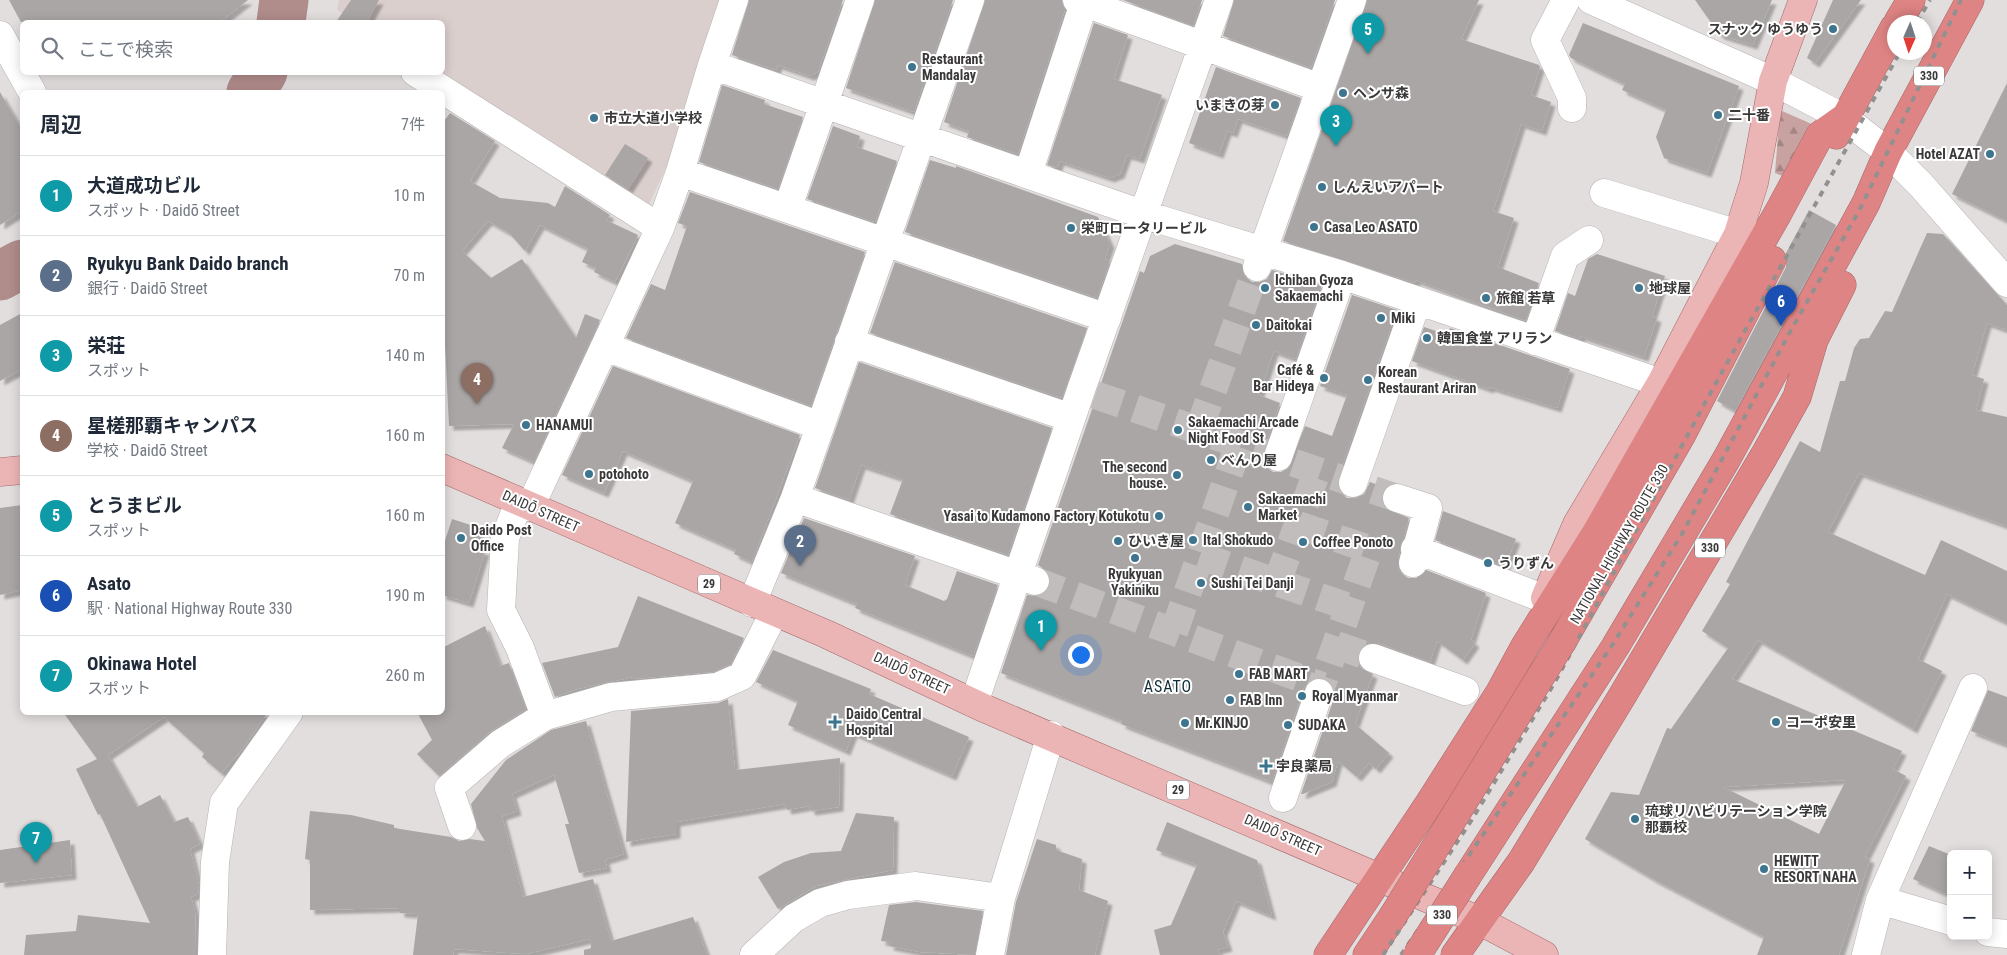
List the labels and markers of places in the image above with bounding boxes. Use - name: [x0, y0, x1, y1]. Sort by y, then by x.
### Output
- pin: 5: [1352, 13, 1384, 54]
- place label: スナック ゆうゆう: [1708, 21, 1823, 37]
- marker: スナック ゆうゆう: [1827, 23, 1839, 35]
- place label: Restaurant Mandalay: [922, 51, 983, 83]
- marker: Restaurant Mandalay: [906, 61, 918, 73]
- place label: ヘンサ森: [1353, 85, 1409, 101]
- marker: ヘンサ森: [1337, 87, 1349, 99]
- place label: いまきの芽: [1195, 97, 1265, 113]
- marker: いまきの芽: [1269, 99, 1281, 111]
- pin: 3: [1320, 105, 1352, 146]
- place label: 二十番: [1728, 107, 1770, 123]
- marker: 二十番: [1712, 109, 1724, 121]
- place label: 市立大道小学校: [604, 110, 702, 126]
- marker: 市立大道小学校: [588, 112, 600, 124]
- place label: Hotel AZAT: [1916, 146, 1980, 162]
- marker: Hotel AZAT: [1984, 148, 1996, 160]
- place label: しんえいアパート: [1332, 179, 1444, 195]
- marker: しんえいアパート: [1316, 181, 1328, 193]
- place label: Casa Leo ASATO: [1324, 219, 1418, 235]
- place label: 栄町ロータリービル: [1081, 220, 1207, 236]
- marker: Casa Leo ASATO: [1308, 221, 1320, 233]
- marker: 栄町ロータリービル: [1065, 222, 1077, 234]
- place label: Ichiban Gyoza Sakaemachi: [1275, 272, 1354, 304]
- place label: 地球屋: [1649, 280, 1691, 296]
- marker: Ichiban Gyoza Sakaemachi: [1259, 282, 1271, 294]
- marker: 地球屋: [1633, 282, 1645, 294]
- pin: 6: [1765, 285, 1797, 326]
- place label: 旅館 若草: [1496, 290, 1555, 306]
- marker: 旅館 若草: [1480, 292, 1492, 304]
- place label: Miki: [1391, 310, 1415, 326]
- marker: Miki: [1375, 312, 1387, 324]
- place label: Daitokai: [1266, 317, 1312, 333]
- marker: Daitokai: [1250, 319, 1262, 331]
- place label: 韓国食堂 アリラン: [1437, 330, 1552, 346]
- marker: 韓国食堂 アリラン: [1421, 332, 1433, 344]
- place label: Café & Bar Hideya: [1253, 362, 1314, 394]
- pin: 4: [461, 363, 493, 404]
- place label: Korean Restaurant Ariran: [1378, 364, 1477, 396]
- marker: Café & Bar Hideya: [1318, 372, 1330, 384]
- marker: Korean Restaurant Ariran: [1362, 374, 1374, 386]
- place label: Sakaemachi Arcade Night Food St: [1188, 414, 1299, 446]
- place label: HANAMUI: [536, 417, 593, 433]
- marker: HANAMUI: [520, 419, 532, 431]
- marker: Sakaemachi Arcade Night Food St: [1172, 424, 1184, 436]
- place label: べんり屋: [1221, 452, 1277, 468]
- marker: べんり屋: [1205, 454, 1217, 466]
- place label: The second house.: [1102, 459, 1167, 491]
- place label: potohoto: [599, 466, 649, 482]
- marker: potohoto: [583, 468, 595, 480]
- marker: The second house.: [1171, 469, 1183, 481]
- place label: Sakaemachi Market: [1258, 491, 1326, 523]
- marker: Sakaemachi Market: [1242, 501, 1254, 513]
- place label: Yasai to Kudamono Factory Kotukotu: [944, 508, 1149, 524]
- marker: Yasai to Kudamono Factory Kotukotu: [1153, 510, 1165, 522]
- place label: Daido Post Office: [471, 522, 532, 554]
- pin: 2: [784, 525, 816, 566]
- marker: Daido Post Office: [455, 532, 467, 544]
- place label: Ital Shokudo: [1203, 532, 1273, 548]
- place label: ひいき屋: [1128, 533, 1184, 549]
- marker: Ital Shokudo: [1187, 534, 1199, 546]
- place label: Coffee Ponoto: [1313, 534, 1393, 550]
- marker: ひいき屋: [1112, 535, 1124, 547]
- marker: Coffee Ponoto: [1297, 536, 1309, 548]
- marker: Ryukyuan Yakiniku: [1129, 552, 1141, 564]
- place label: うりずん: [1498, 555, 1554, 571]
- marker: うりずん: [1482, 557, 1494, 569]
- place label: Ryukyuan Yakiniku: [1108, 566, 1162, 598]
- place label: Sushi Tei Danji: [1211, 575, 1294, 591]
- marker: Sushi Tei Danji: [1195, 577, 1207, 589]
- pin: 1: [1025, 610, 1057, 651]
- place label: FAB MART: [1249, 666, 1308, 682]
- marker: FAB MART: [1233, 668, 1245, 680]
- place label: Royal Myanmar: [1312, 688, 1398, 704]
- marker: Royal Myanmar: [1296, 690, 1308, 702]
- place label: FAB Inn: [1240, 692, 1282, 708]
- marker: FAB Inn: [1224, 694, 1236, 706]
- place label: Daido Central Hospital: [846, 706, 922, 738]
- place label: コーポ安里: [1786, 714, 1856, 730]
- marker: Daido Central Hospital: [828, 715, 842, 729]
- place label: Mr.KINJO: [1195, 715, 1249, 731]
- marker: コーポ安里: [1770, 716, 1782, 728]
- marker: Mr.KINJO: [1179, 717, 1191, 729]
- place label: SUDAKA: [1298, 717, 1346, 733]
- marker: SUDAKA: [1282, 719, 1294, 731]
- place label: 宇良薬局: [1276, 758, 1332, 774]
- marker: 宇良薬局: [1260, 760, 1272, 772]
- place label: 琉球リハビリテーション学院 那覇校: [1645, 803, 1827, 835]
- marker: 琉球リハビリテーション学院 那覇校: [1629, 813, 1641, 825]
- pin: 7: [20, 822, 52, 863]
- place label: HEWITT RESORT NAHA: [1774, 853, 1857, 885]
- marker: HEWITT RESORT NAHA: [1758, 863, 1770, 875]

